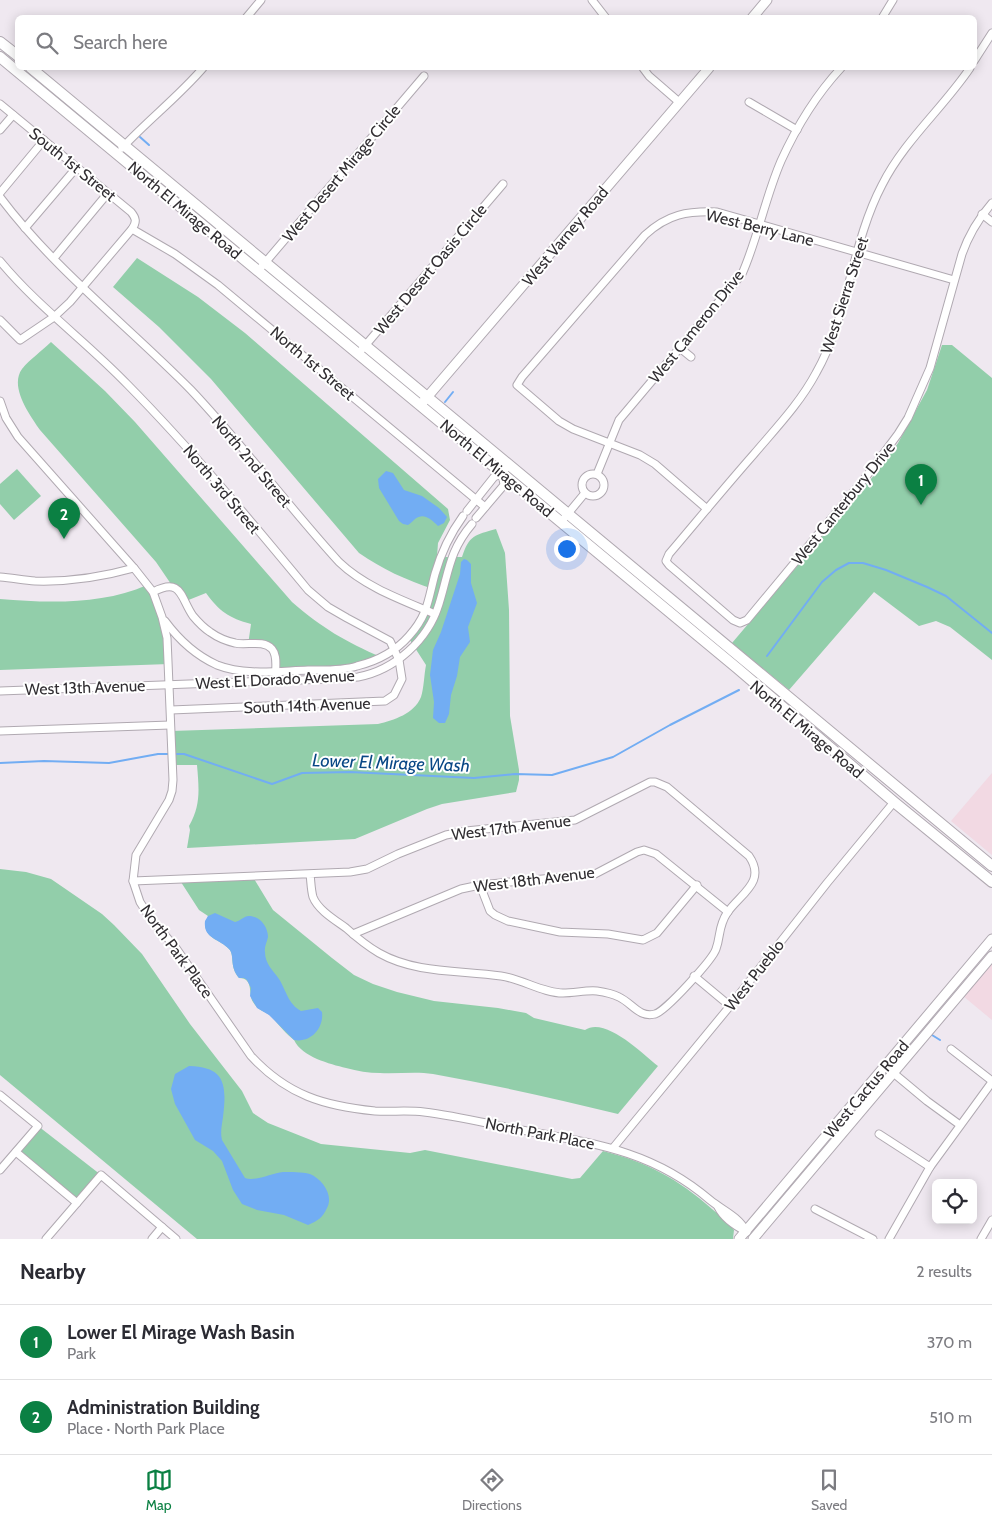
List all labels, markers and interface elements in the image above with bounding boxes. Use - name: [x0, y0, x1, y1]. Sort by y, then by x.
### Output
- search box: [15, 15, 977, 70]
- icon: search: [33, 29, 61, 57]
- text: Search here: [73, 31, 167, 54]
- street label: West Desert Mirage Circle: [278, 101, 404, 246]
- street label: South 1st Street: [25, 124, 120, 206]
- street label: North El Mirage Road: [124, 157, 245, 263]
- street label: West Varney Road: [518, 183, 612, 290]
- street label: West Desert Oasis Circle: [370, 200, 491, 339]
- street label: West Berry Lane: [704, 205, 816, 250]
- street label: West Sierra Street: [817, 234, 872, 356]
- street label: West Cameron Drive: [645, 266, 748, 387]
- street label: North 1st Street: [267, 323, 359, 405]
- street label: North 2nd Street: [208, 412, 296, 511]
- street label: North El Mirage Road: [436, 415, 557, 521]
- street label: West Canterbury Drive: [788, 438, 899, 569]
- street label: North 3rd Street: [179, 441, 265, 538]
- pin: 1: [905, 464, 937, 505]
- pin: 2: [48, 498, 80, 539]
- your location: [554, 536, 580, 562]
- street label: West El Dorado Avenue: [195, 666, 355, 693]
- street label: West 13th Avenue: [24, 676, 146, 699]
- street label: North El Mirage Road: [746, 676, 867, 782]
- street label: South 14th Avenue: [243, 694, 371, 717]
- water label: Lower El Mirage Wash: [312, 749, 470, 777]
- street label: West 17th Avenue: [450, 811, 572, 844]
- street label: West 18th Avenue: [473, 863, 596, 896]
- street label: North Park Place: [136, 901, 217, 1002]
- street label: West Pueblo: [721, 936, 788, 1015]
- street label: West Cactus Road: [820, 1037, 913, 1142]
- street label: North Park Place: [484, 1114, 596, 1153]
- map controls: [932, 1179, 977, 1224]
- button: locate: [932, 1179, 977, 1224]
- text: Nearby: [20, 1259, 86, 1284]
- text: 2 results: [916, 1262, 972, 1281]
- text: Lower El Mirage Wash Basin: [67, 1321, 295, 1344]
- text: 1: [33, 1333, 39, 1352]
- text: 370 m: [927, 1333, 972, 1352]
- text: Park: [67, 1344, 96, 1363]
- text: Administration Building: [67, 1396, 260, 1419]
- text: 2: [32, 1408, 40, 1427]
- text: 510 m: [929, 1408, 972, 1427]
- text: Place · North Park Place: [67, 1419, 225, 1438]
- tab: Map: [145, 1466, 173, 1514]
- tab: Directions: [462, 1466, 522, 1514]
- tab: Saved: [811, 1466, 847, 1514]

